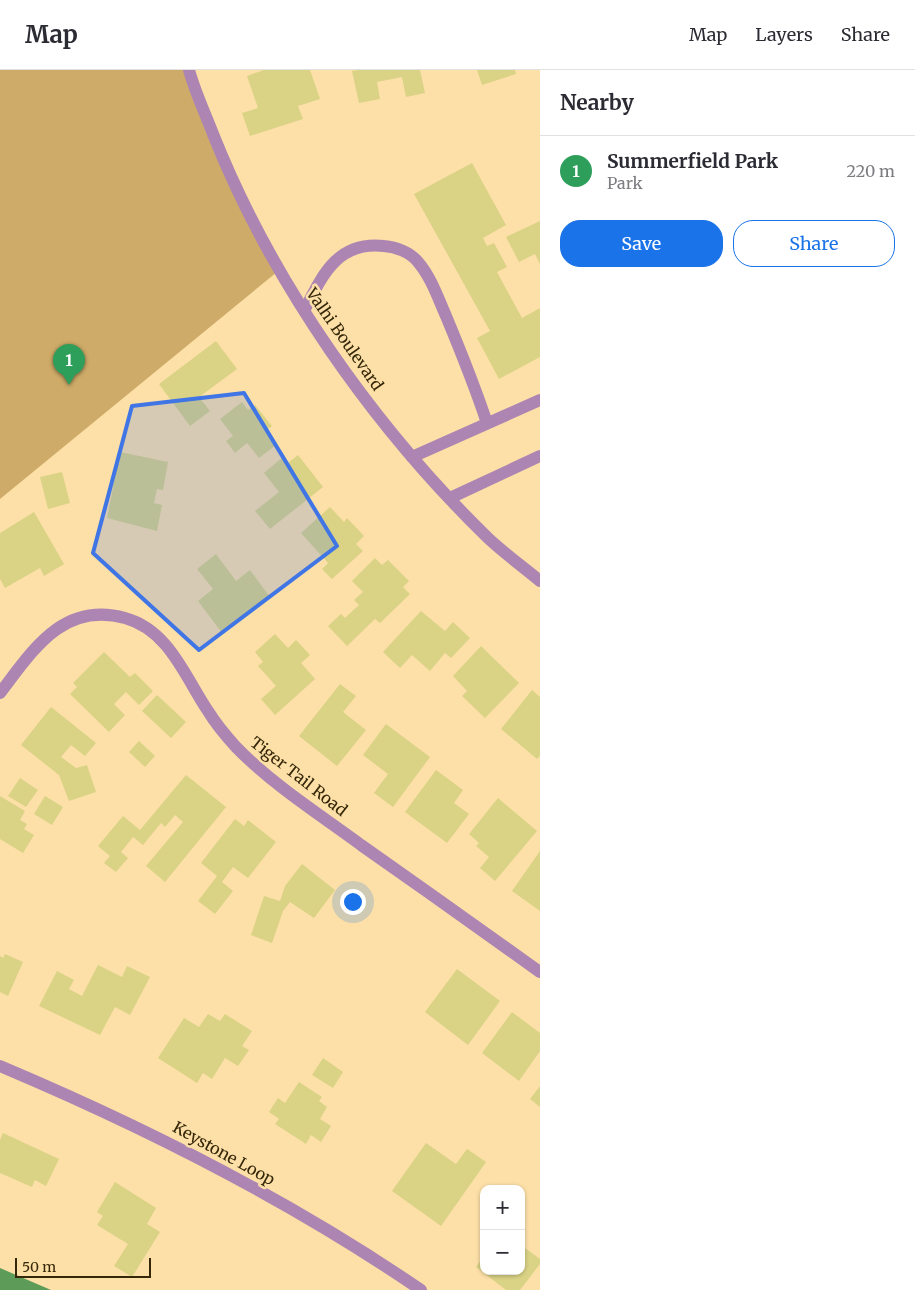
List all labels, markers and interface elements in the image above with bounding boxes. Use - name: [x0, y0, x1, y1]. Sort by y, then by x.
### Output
- text: Map: [25, 19, 78, 50]
- text: Map: [689, 23, 727, 46]
- text: Layers: [755, 23, 813, 46]
- text: Share: [841, 23, 890, 46]
- text: Nearby: [560, 89, 634, 116]
- text: Summerfield Park: [607, 149, 778, 173]
- text: 1: [572, 161, 580, 181]
- text: 220 m: [847, 161, 895, 181]
- text: Park: [607, 173, 643, 193]
- button: Save: [560, 220, 723, 267]
- button: Share: [733, 220, 895, 267]
- street label: Valhi Boulevard: [302, 283, 388, 394]
- pin: 1: [53, 344, 85, 385]
- street label: Tiger Tail Road: [247, 732, 352, 820]
- your location: [340, 889, 366, 915]
- street label: Keystone Loop: [169, 1117, 279, 1189]
- map controls: [480, 1185, 525, 1275]
- button: +: [480, 1185, 525, 1230]
- button: −: [480, 1230, 525, 1275]
- scale bar: [15, 1255, 151, 1278]
- text: 50 m: [22, 1258, 56, 1276]

